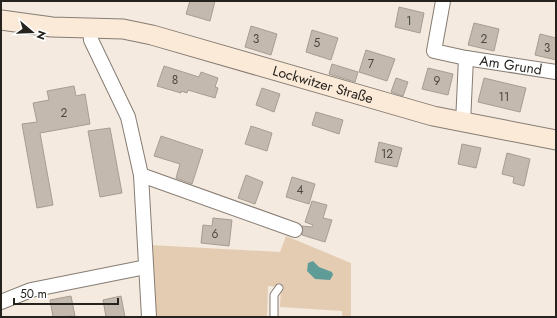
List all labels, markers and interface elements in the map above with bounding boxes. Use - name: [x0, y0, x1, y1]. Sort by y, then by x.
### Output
- north arrow: [12, 12, 52, 52]
- house number: 1: [406, 12, 412, 30]
- text: N: [32, 29, 50, 42]
- house number: 3: [253, 30, 260, 48]
- house number: 2: [481, 30, 488, 48]
- house number: 5: [314, 34, 321, 52]
- house number: 3: [544, 39, 551, 57]
- street label: Am Grund: [478, 50, 543, 80]
- house number: 7: [368, 55, 375, 73]
- street label: Lockwitzer Straße: [270, 60, 376, 108]
- house number: 8: [172, 71, 178, 89]
- house number: 9: [434, 72, 441, 90]
- house number: 11: [499, 88, 509, 106]
- house number: 2: [61, 104, 68, 122]
- house number: 12: [381, 145, 393, 163]
- house number: 4: [297, 181, 304, 199]
- house number: 6: [212, 225, 219, 243]
- scale bar: [14, 280, 118, 306]
- text: 50 m: [20, 285, 47, 303]

